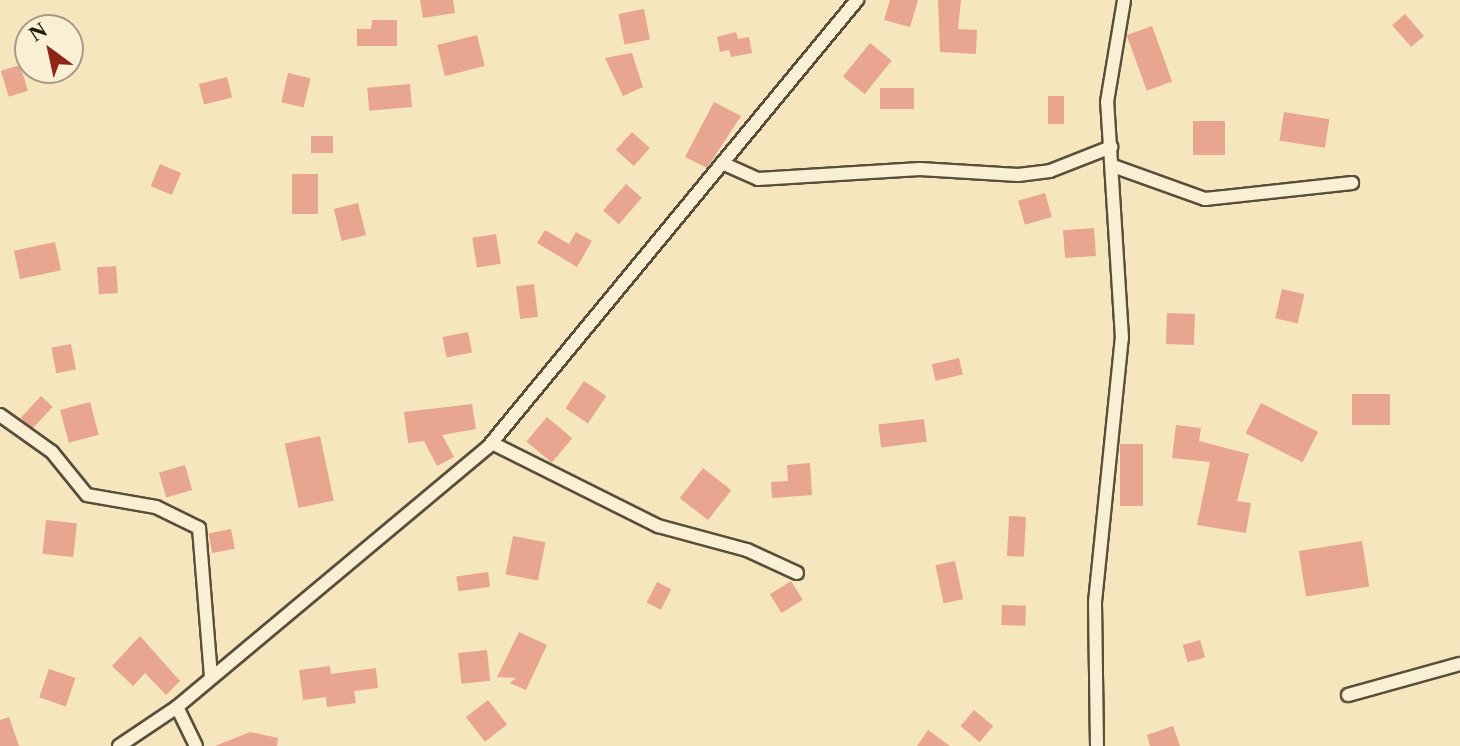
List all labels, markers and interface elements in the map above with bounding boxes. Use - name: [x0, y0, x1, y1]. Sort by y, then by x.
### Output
- north arrow: [14, 14, 84, 84]
- text: N: [25, 19, 52, 47]

